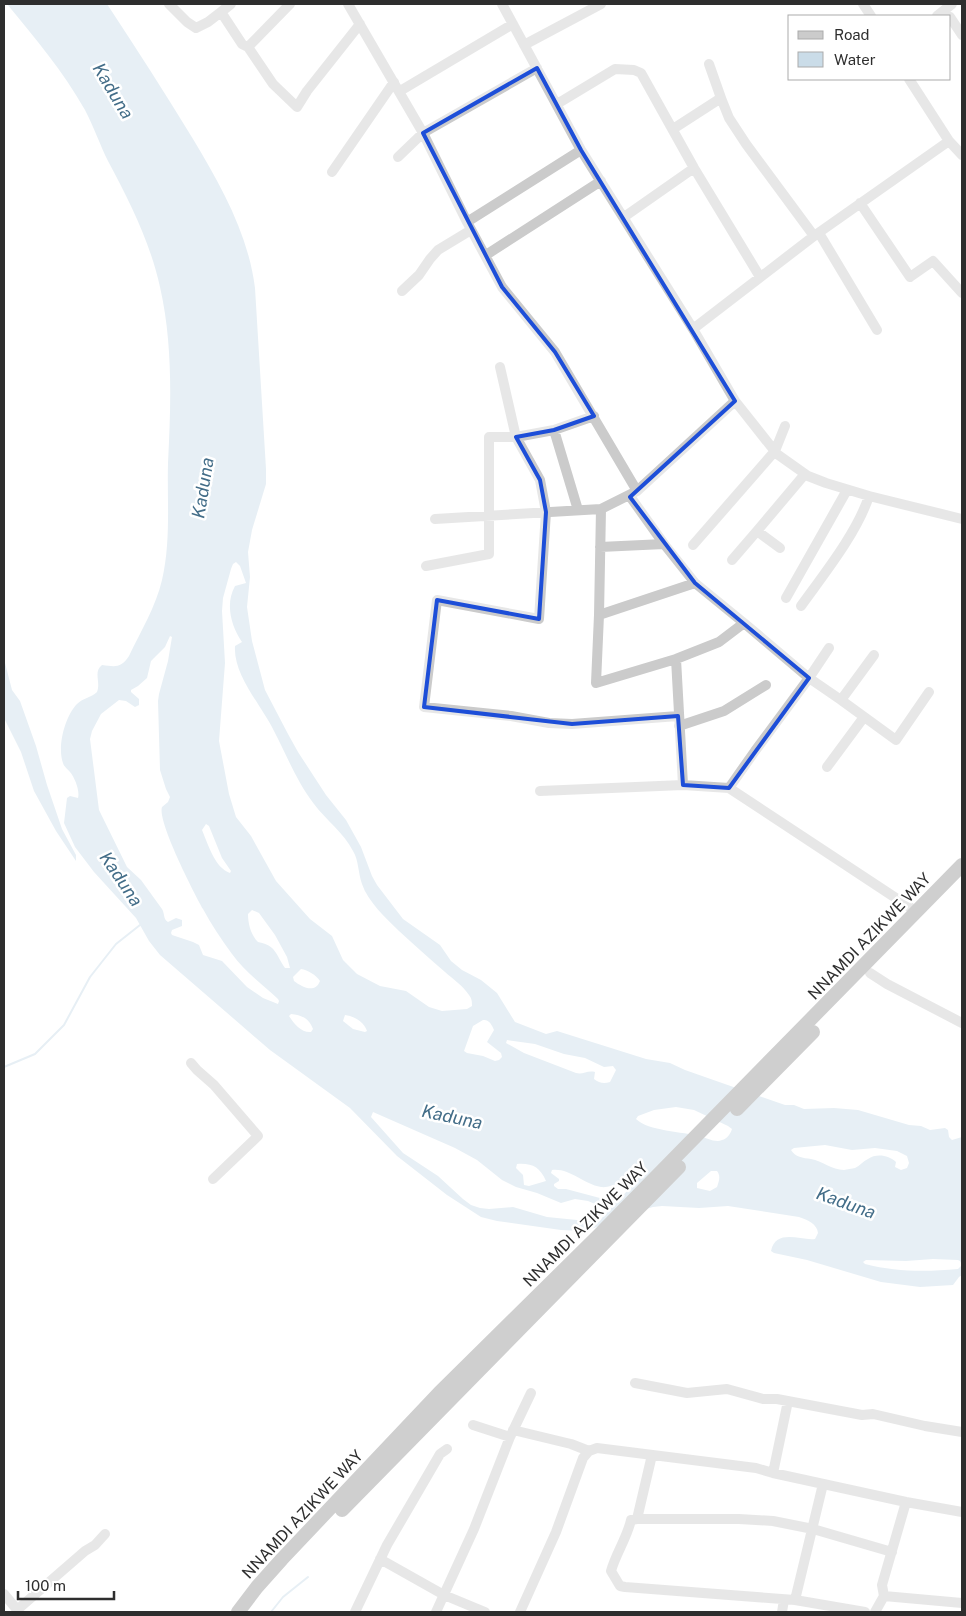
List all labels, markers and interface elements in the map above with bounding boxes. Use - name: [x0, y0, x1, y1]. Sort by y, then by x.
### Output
- legend: [788, 15, 951, 80]
- text: Road: [834, 26, 870, 43]
- text: Water: [834, 51, 876, 68]
- water label: Kaduna: [89, 59, 138, 122]
- water label: Kaduna: [187, 456, 218, 520]
- water label: Kaduna: [96, 847, 147, 910]
- street label: NNAMDI AZIKWE WAY: [804, 869, 935, 1004]
- water label: Kaduna: [420, 1100, 484, 1133]
- street label: NNAMDI AZIKWE WAY: [519, 1158, 652, 1291]
- water label: Kaduna: [814, 1182, 879, 1223]
- street label: NNAMDI AZIKWE WAY: [238, 1446, 367, 1582]
- scale bar: [18, 1568, 114, 1600]
- text: 100 m: [25, 1577, 66, 1594]

